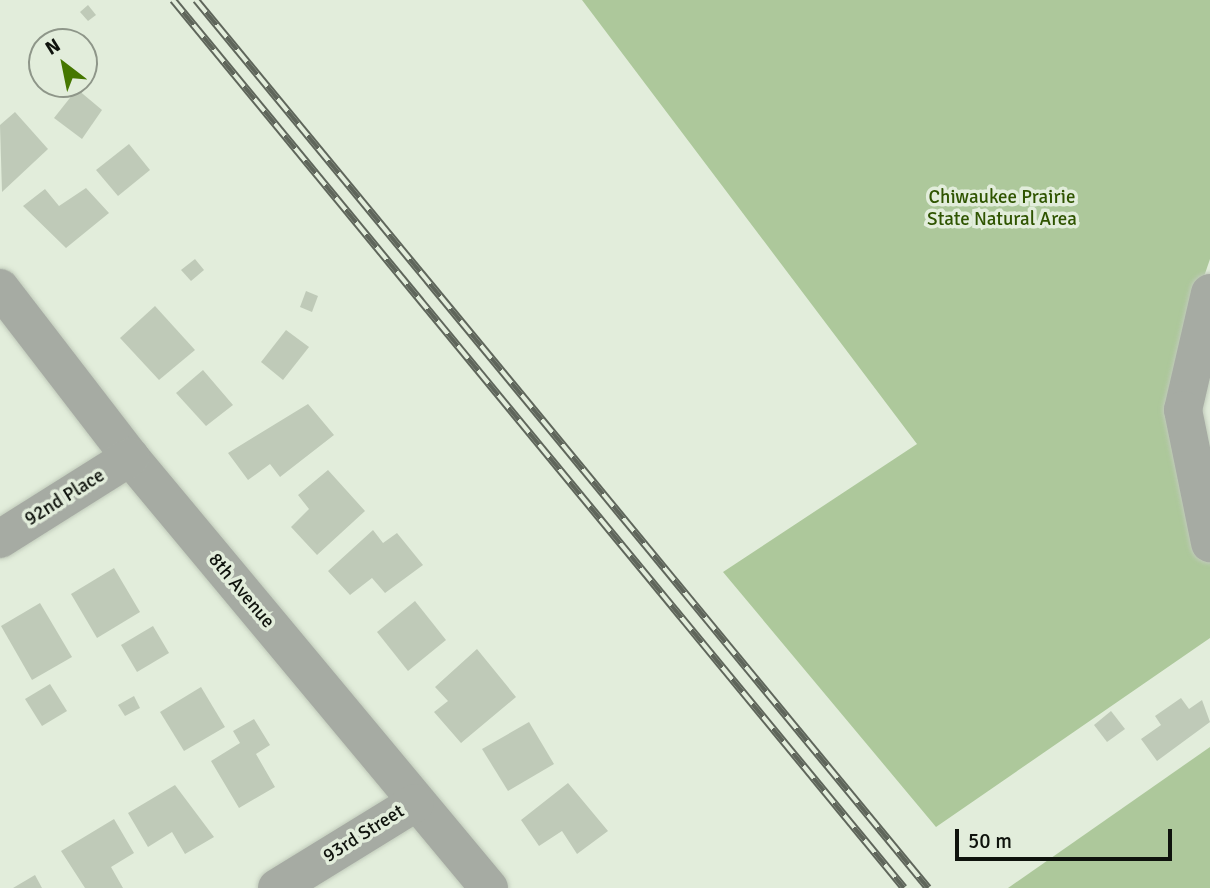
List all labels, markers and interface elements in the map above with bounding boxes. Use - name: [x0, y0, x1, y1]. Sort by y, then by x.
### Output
- north arrow: [28, 28, 98, 98]
- text: N: [41, 33, 65, 61]
- park label: Chiwaukee Prairie State Natural Area: [927, 187, 1077, 231]
- street label: 92nd Place: [21, 465, 109, 531]
- street label: 8th Avenue: [203, 549, 279, 633]
- street label: 93rd Street: [319, 800, 409, 868]
- scale bar: [958, 814, 1175, 858]
- text: 50 m: [968, 828, 1012, 854]

